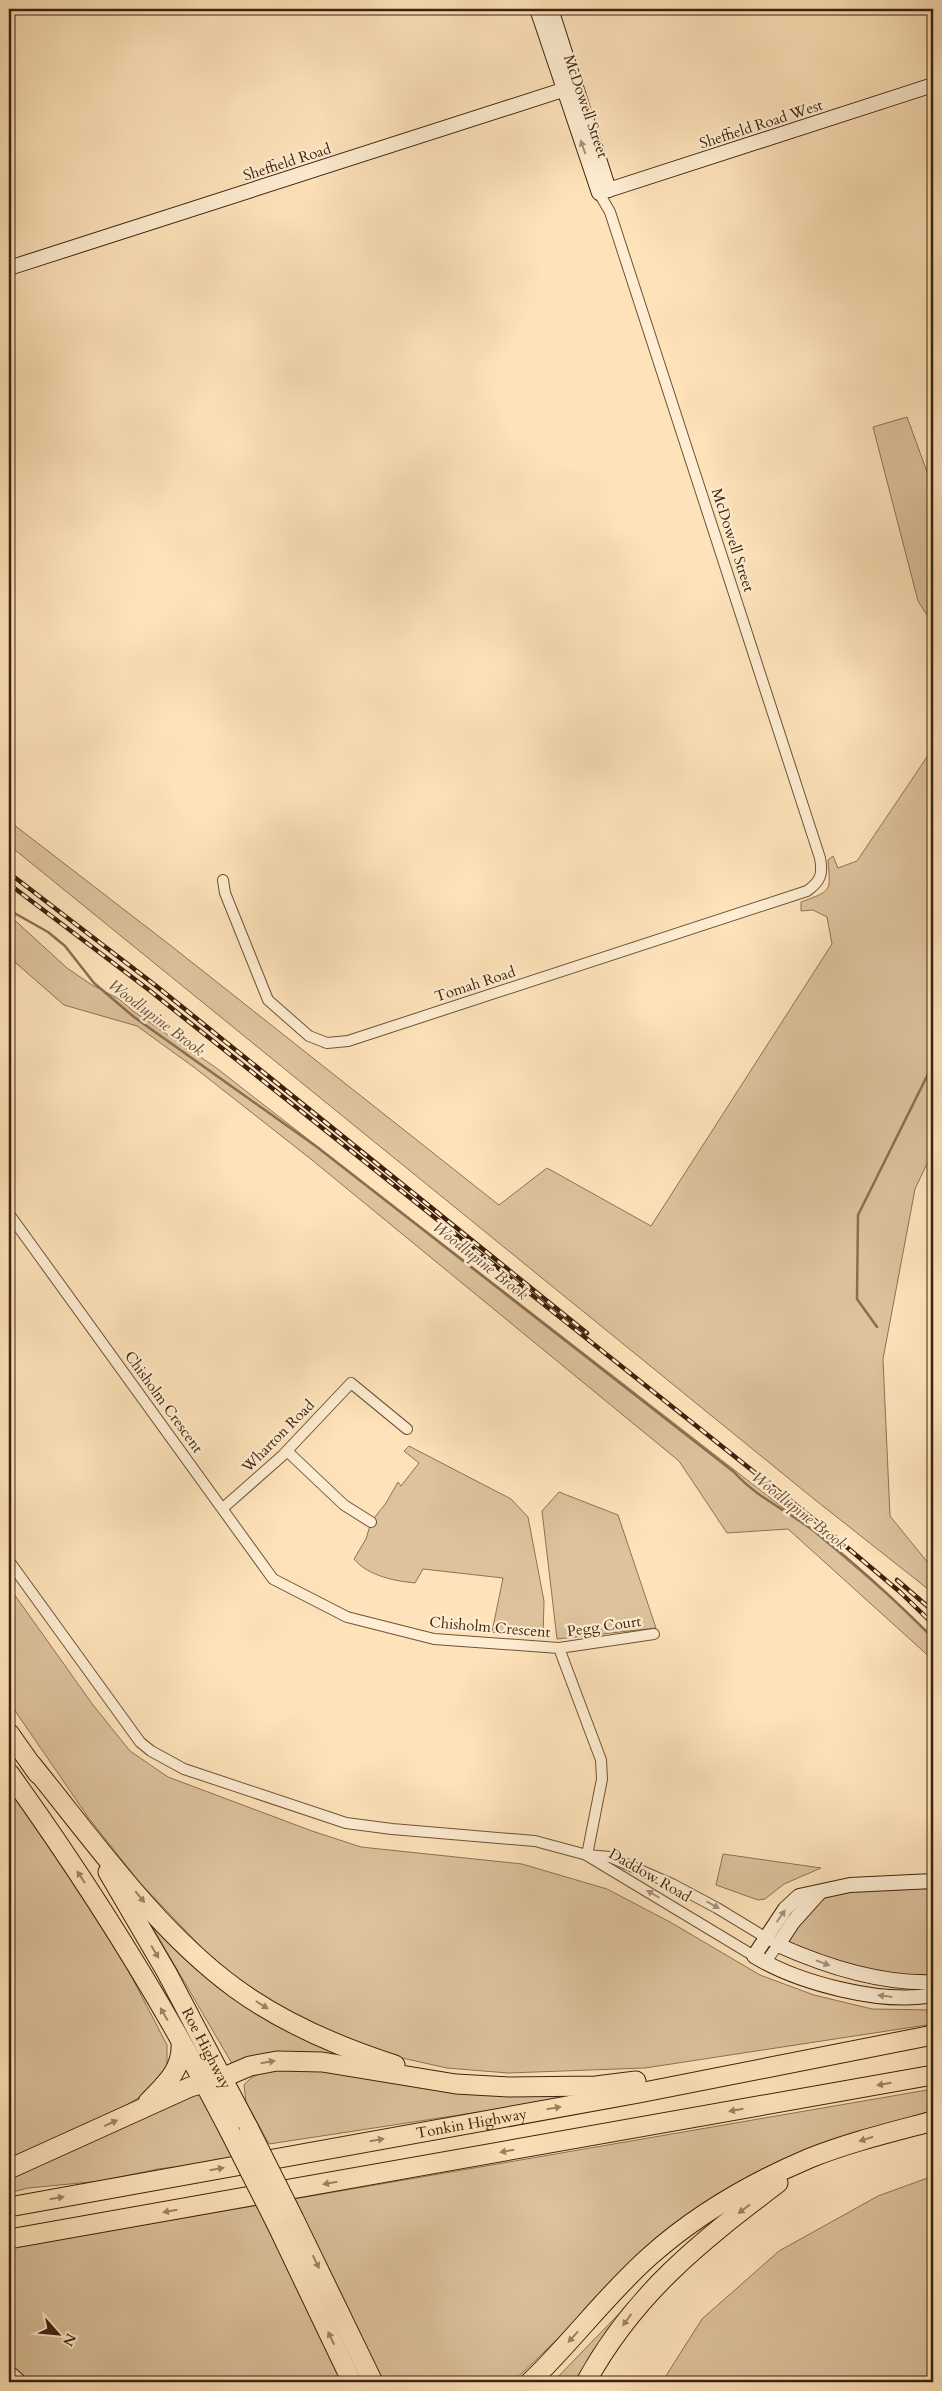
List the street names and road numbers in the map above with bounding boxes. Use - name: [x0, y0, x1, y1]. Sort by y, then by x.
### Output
- street label: McDowell Street: [559, 52, 613, 160]
- street label: Sheffield Road West: [697, 95, 825, 153]
- street label: Sheffield Road: [241, 138, 333, 186]
- street label: McDowell Street: [707, 486, 759, 595]
- street label: Tomah Road: [432, 962, 518, 1006]
- street label: Chisholm Crescent: [120, 1347, 208, 1457]
- street label: Wharton Road: [237, 1395, 319, 1477]
- street label: Pegg Court: [566, 1611, 643, 1641]
- street label: Chisholm Crescent: [429, 1612, 552, 1642]
- street label: Daddow Road: [605, 1843, 695, 1907]
- street label: Roe Highway: [177, 2004, 236, 2092]
- street label: Tonkin Highway: [414, 2103, 529, 2143]

